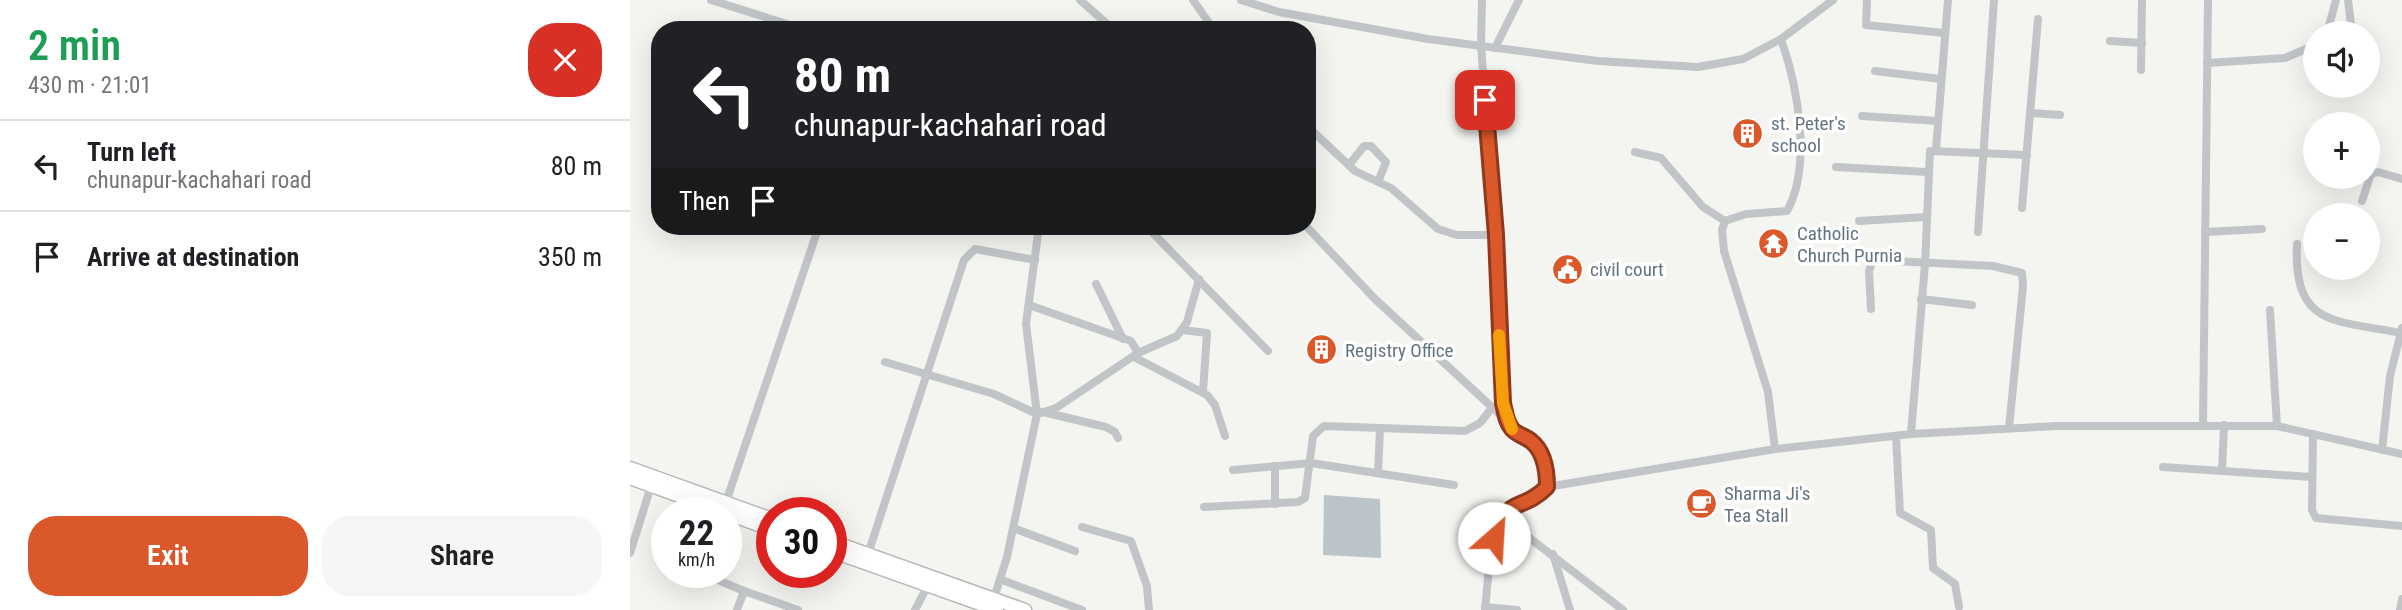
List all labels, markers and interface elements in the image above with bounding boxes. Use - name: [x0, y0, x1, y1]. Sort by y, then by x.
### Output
- text: 2 min: [28, 21, 121, 70]
- map controls: [2303, 21, 2380, 280]
- button: sound: [2303, 21, 2380, 98]
- button: close: [528, 23, 602, 97]
- text: 80 m: [794, 47, 891, 104]
- icon: left: [679, 49, 770, 140]
- pin: [1455, 70, 1515, 130]
- text: 430 m · 21:01: [28, 72, 152, 99]
- icon: arrive: [1466, 81, 1504, 119]
- text: chunapur-kachahari road: [794, 106, 1107, 144]
- place label: st. Peter's school: [1771, 112, 1846, 157]
- button: +: [2303, 112, 2380, 189]
- building icon: st. Peter's school: [1731, 117, 1765, 151]
- text: Turn left: [87, 137, 176, 167]
- icon: left: [28, 147, 66, 185]
- text: 80 m: [551, 151, 602, 181]
- text: chunapur-kachahari road: [87, 167, 312, 194]
- icon: arrive: [744, 182, 782, 220]
- text: Then: [679, 186, 730, 216]
- button: −: [2303, 203, 2380, 280]
- place label: Catholic Church Purnia: [1797, 222, 1902, 267]
- temple icon: Catholic Church Purnia: [1757, 227, 1791, 261]
- icon: arrive: [28, 238, 66, 276]
- text: Arrive at destination: [87, 242, 299, 272]
- text: 350 m: [538, 242, 602, 272]
- public building icon: civil court: [1550, 252, 1584, 286]
- place label: civil court: [1590, 258, 1664, 281]
- building icon: Registry Office: [1305, 333, 1339, 367]
- place label: Registry Office: [1345, 339, 1454, 362]
- place label: Sharma Ji's Tea Stall: [1724, 482, 1810, 527]
- cafe icon: Sharma Ji's Tea Stall: [1684, 487, 1718, 521]
- speed limit sign: 30: [756, 497, 847, 588]
- position arrow: [1457, 501, 1531, 575]
- text: 22: [679, 513, 714, 554]
- button: Exit: [28, 516, 308, 596]
- button: Share: [322, 516, 602, 596]
- text: km/h: [678, 549, 715, 570]

